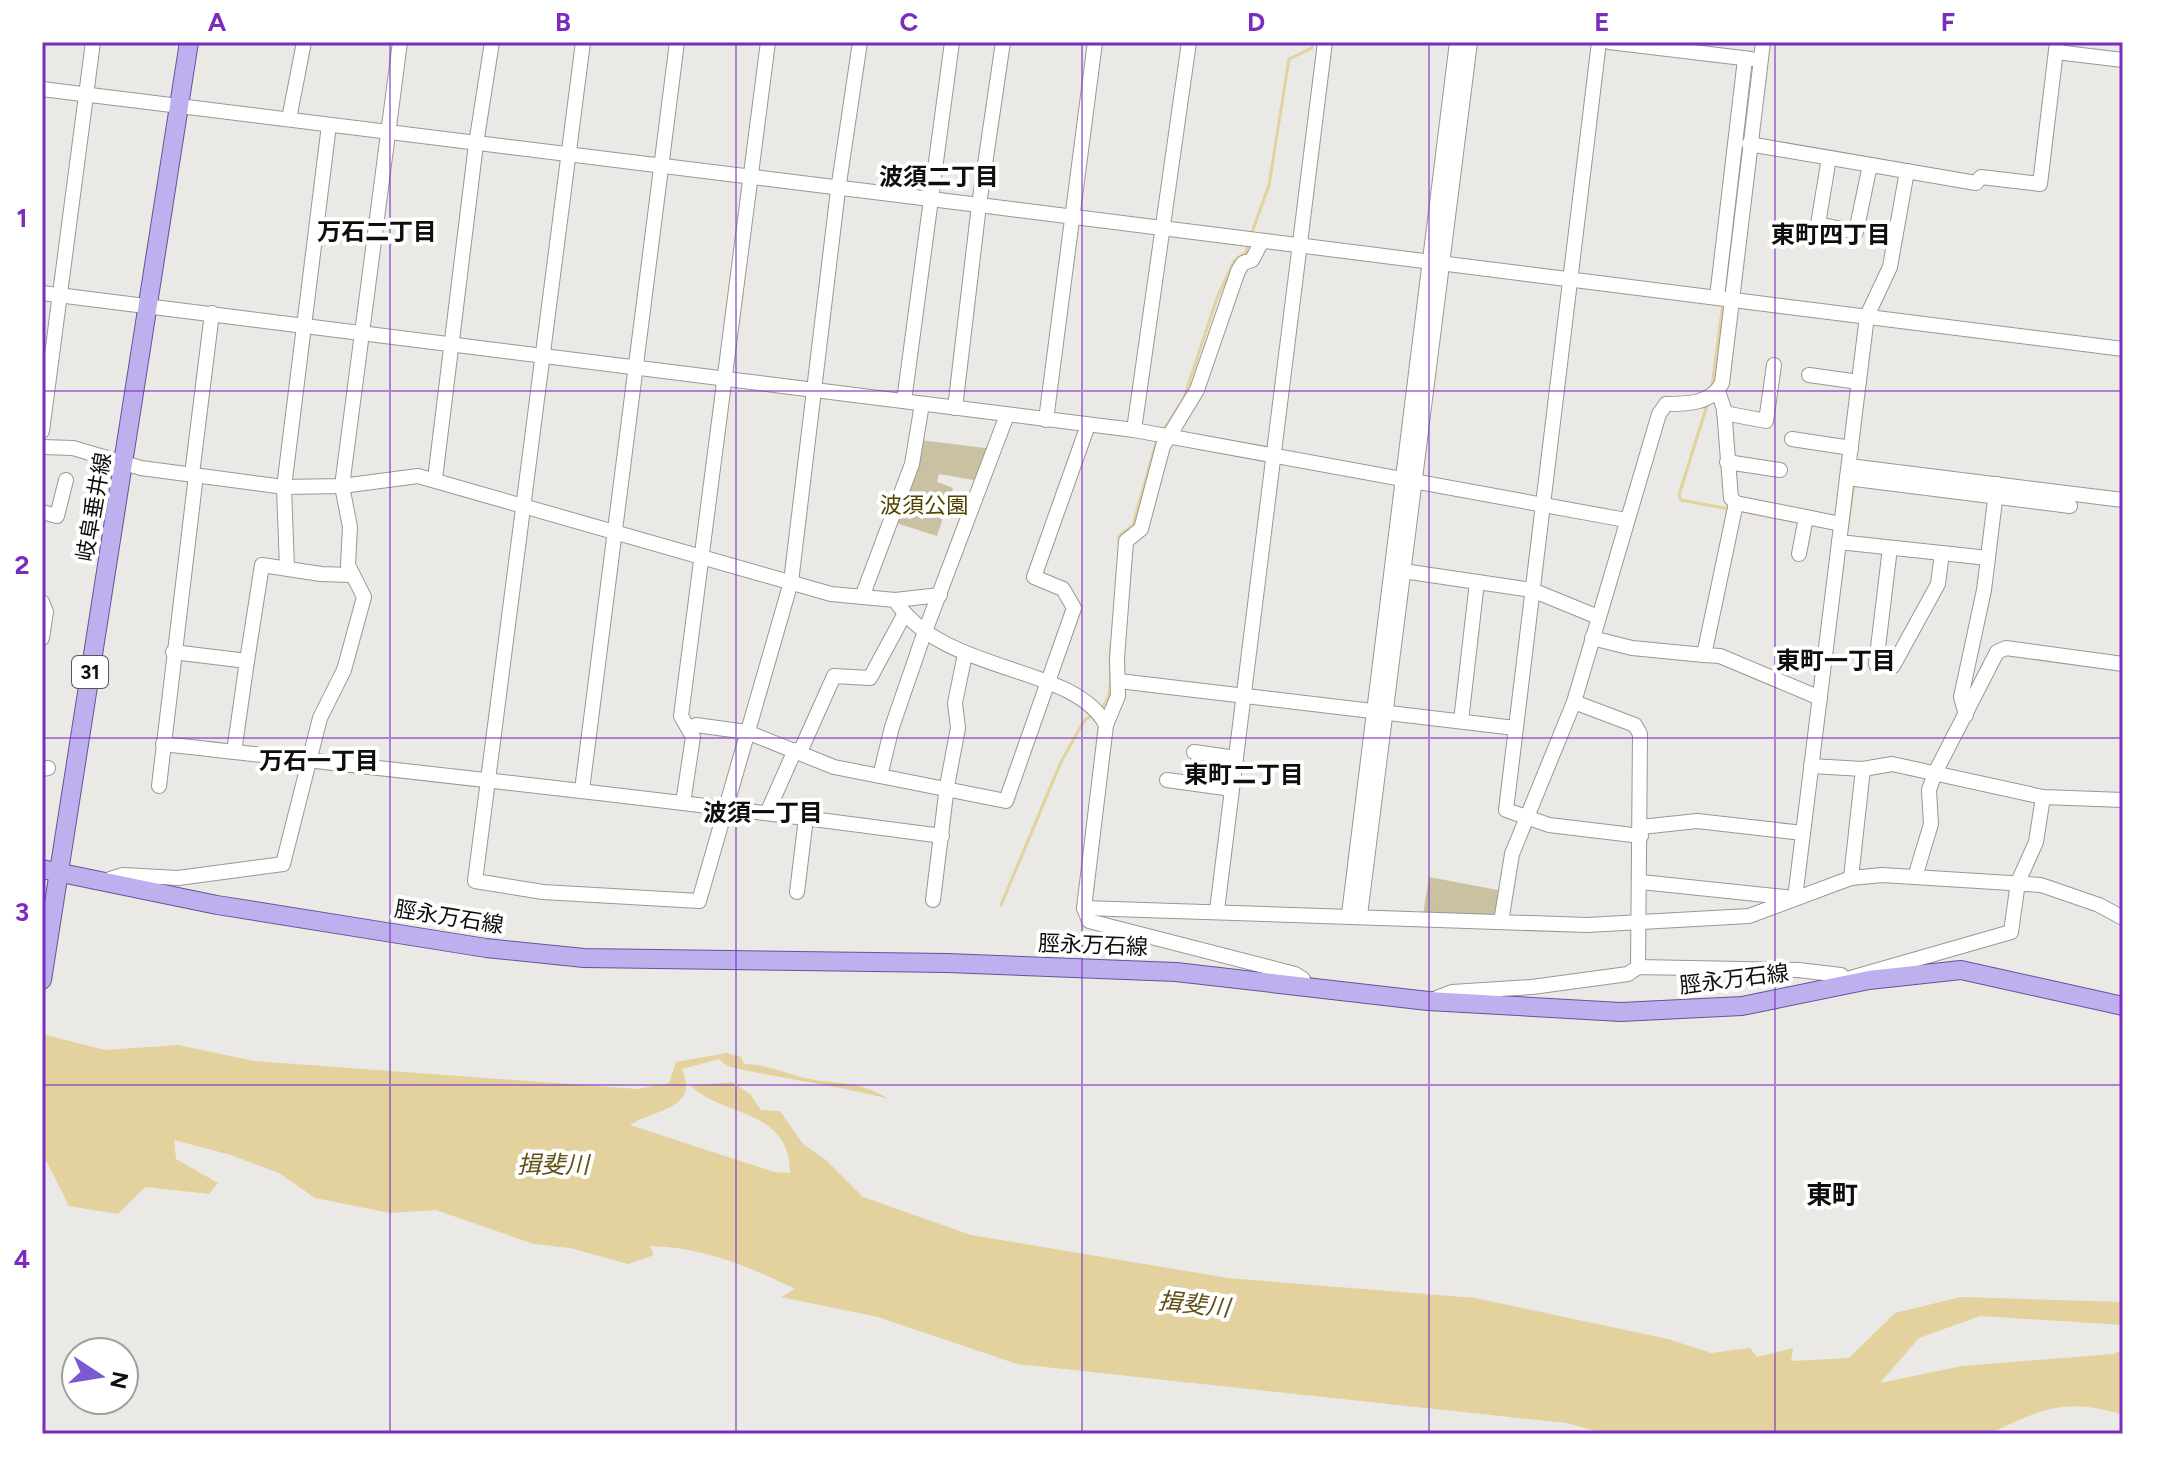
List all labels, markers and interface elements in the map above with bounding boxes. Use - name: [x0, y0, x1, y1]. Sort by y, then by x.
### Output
- text: A: [208, 6, 227, 38]
- text: B: [555, 6, 571, 38]
- text: C: [900, 6, 919, 38]
- text: D: [1247, 6, 1265, 38]
- text: E: [1594, 6, 1610, 38]
- text: F: [1941, 6, 1955, 38]
- district label: 波須二丁目: [879, 162, 999, 191]
- text: 1: [17, 202, 27, 234]
- district label: 万石二丁目: [317, 217, 437, 246]
- district label: 東町四丁目: [1771, 220, 1891, 249]
- street label: 岐阜垂井線: [71, 450, 117, 564]
- park label: 波須公園: [880, 492, 968, 519]
- text: 2: [14, 549, 30, 581]
- district label: 東町一丁目: [1776, 646, 1896, 675]
- road number: 31: [72, 656, 108, 688]
- district label: 万石一丁目: [259, 746, 379, 775]
- district label: 東町二丁目: [1184, 760, 1304, 789]
- district label: 波須一丁目: [703, 798, 823, 827]
- street label: 脛永万石線: [393, 895, 505, 939]
- text: 3: [15, 896, 29, 928]
- street label: 脛永万石線: [1038, 930, 1148, 960]
- street label: 脛永万石線: [1678, 959, 1790, 999]
- water label: 揖斐川: [517, 1150, 592, 1179]
- district label: 東町: [1806, 1179, 1858, 1211]
- text: 4: [14, 1243, 30, 1275]
- water label: 揖斐川: [1157, 1286, 1234, 1322]
- north arrow: [60, 1336, 140, 1416]
- text: N: [104, 1369, 134, 1391]

